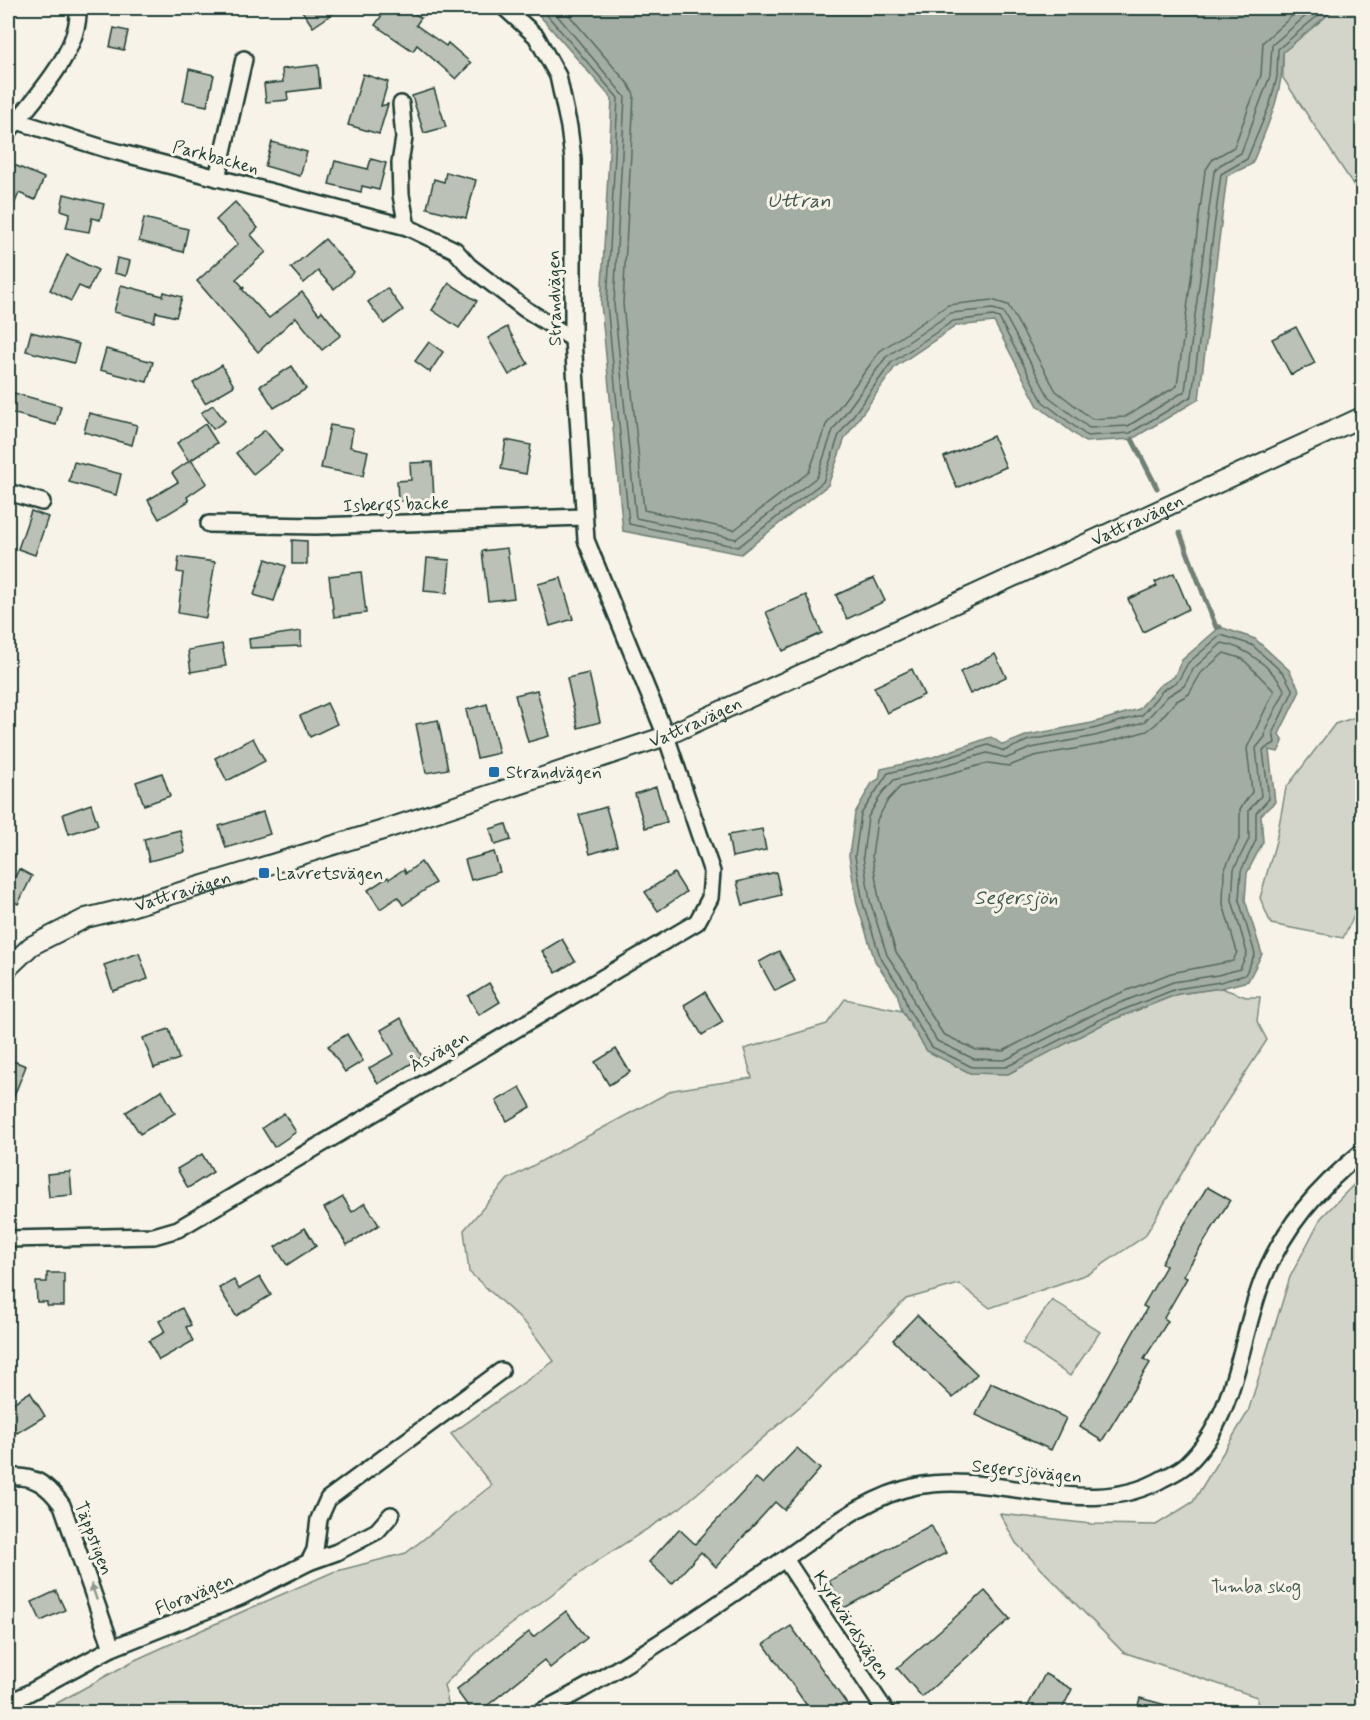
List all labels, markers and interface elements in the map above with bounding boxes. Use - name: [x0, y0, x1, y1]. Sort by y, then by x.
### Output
- street label: Parkbacken: [170, 135, 261, 181]
- water label: Uttran: [767, 188, 831, 215]
- street label: Strandvägen: [542, 250, 568, 346]
- street label: Vattravägen: [1087, 489, 1188, 553]
- street label: Isbergs backe: [343, 491, 449, 521]
- street label: Vattravägen: [646, 692, 746, 754]
- place label: Strandvägen: [506, 761, 602, 785]
- marker: Strandvägen: [487, 765, 501, 779]
- place label: Lavretsvägen: [276, 862, 383, 886]
- street label: Vattravägen: [132, 866, 234, 918]
- marker: Lavretsvägen: [257, 866, 271, 880]
- water label: Segersjön: [974, 885, 1058, 914]
- street label: Åsvägen: [406, 1025, 473, 1078]
- street label: Segersjövägen: [970, 1454, 1083, 1492]
- street label: Täppstigen: [68, 1498, 118, 1579]
- street label: Kyrkvärdsvägen: [807, 1567, 895, 1685]
- street label: Floravägen: [152, 1568, 237, 1622]
- park label: Tumba skog: [1211, 1575, 1301, 1600]
- one-way arrow: [88, 1583, 98, 1601]

